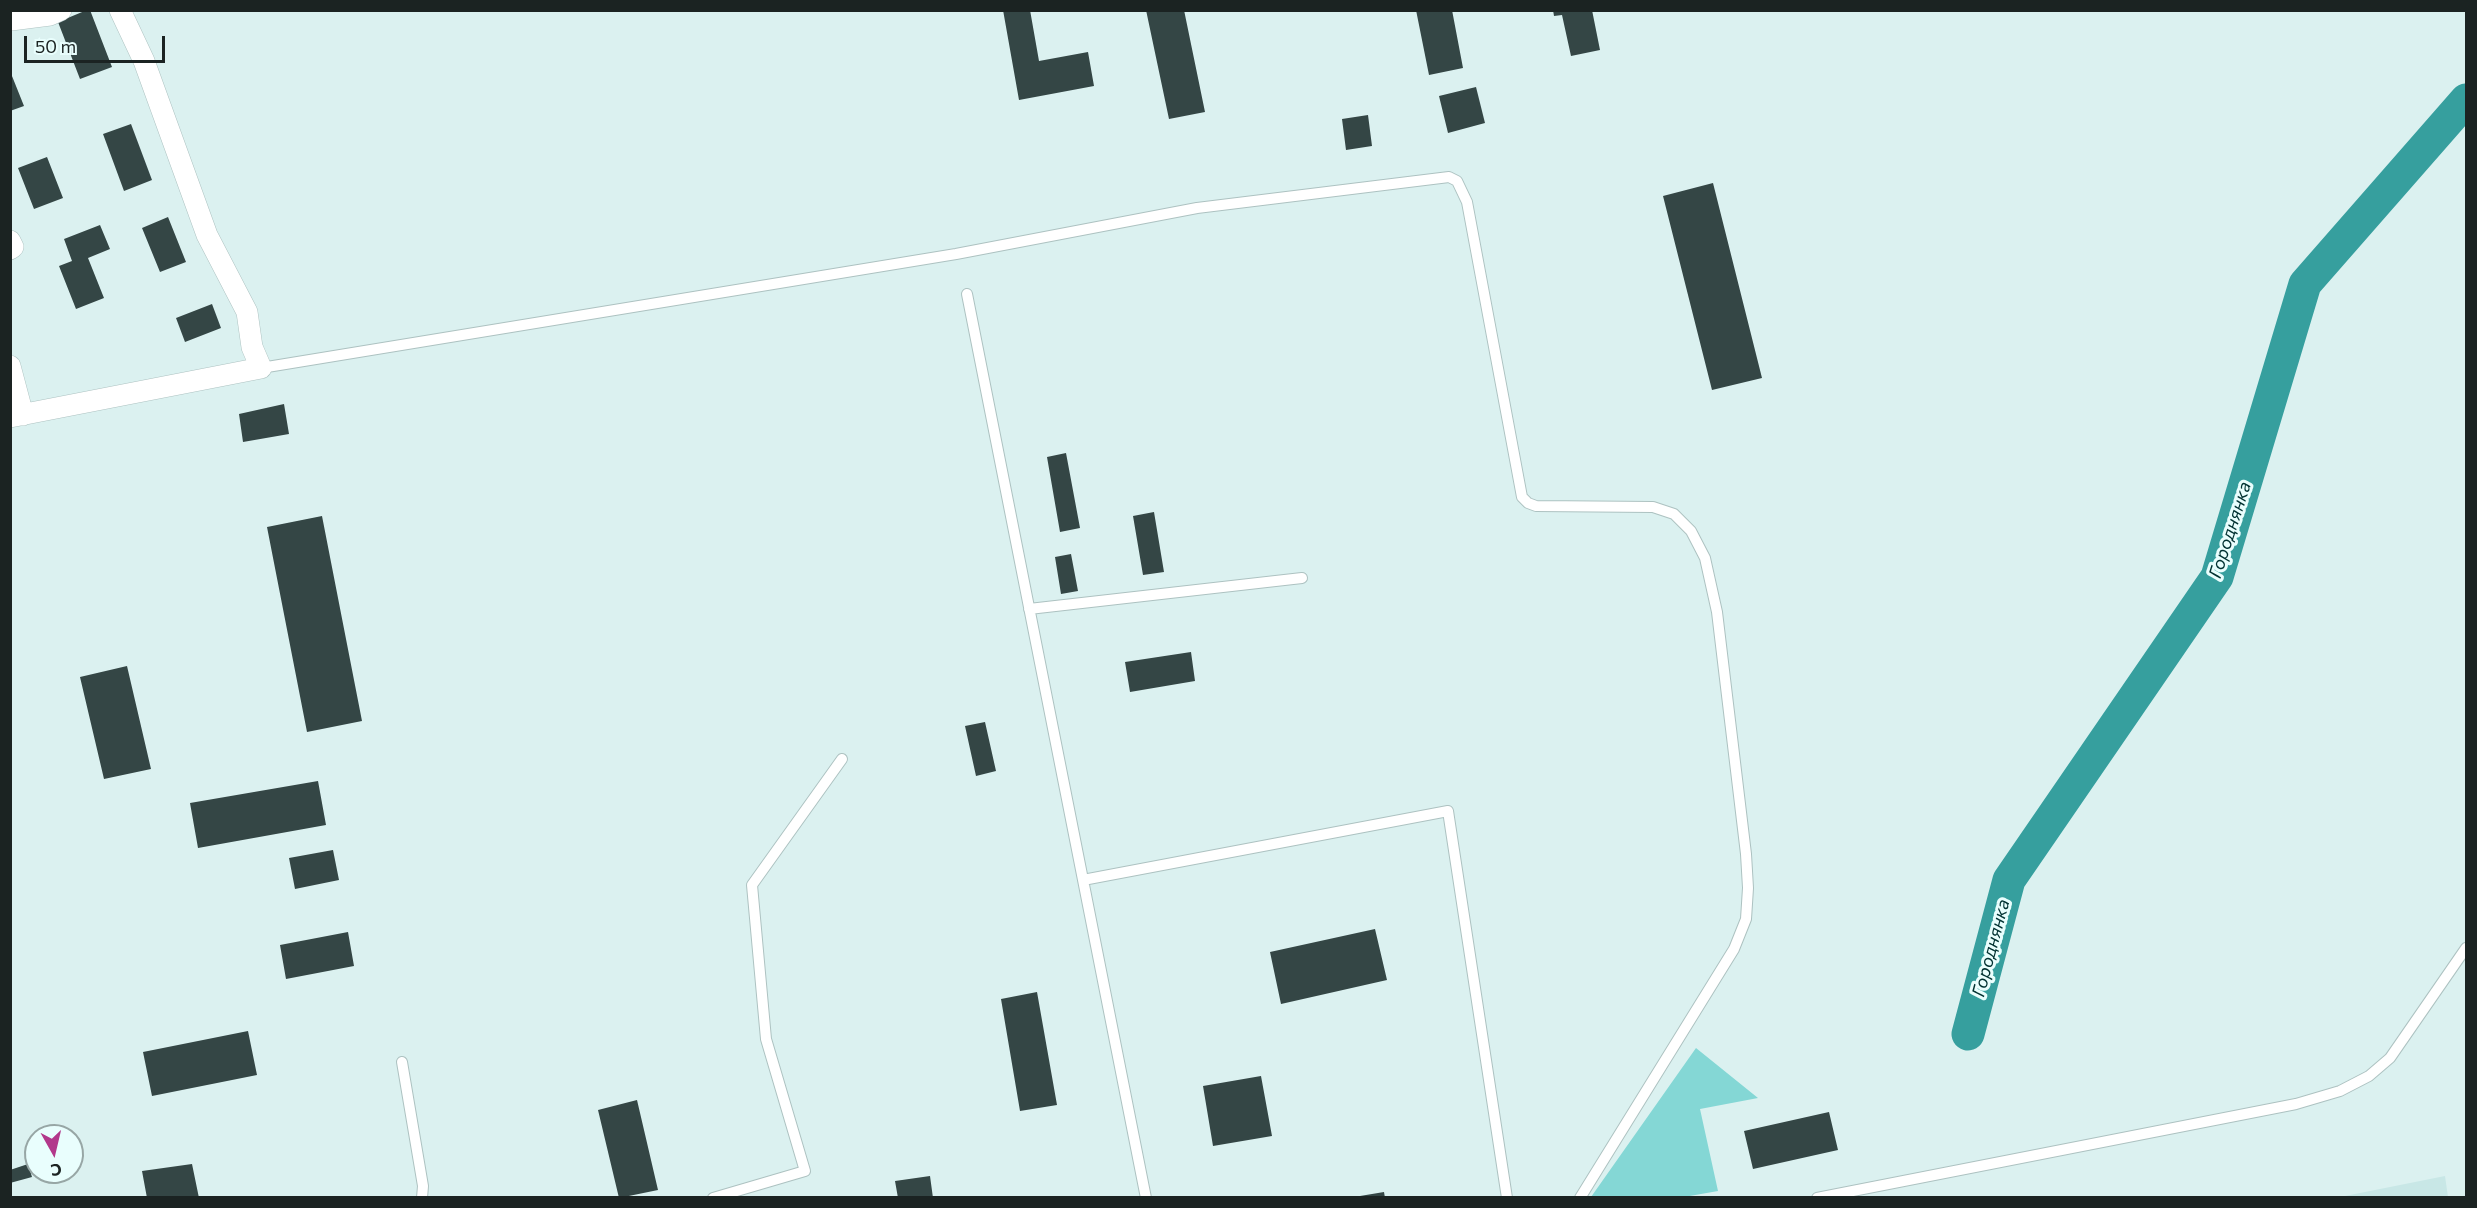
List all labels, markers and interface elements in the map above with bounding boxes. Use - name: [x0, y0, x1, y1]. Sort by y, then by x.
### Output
- scale bar: [27, 24, 168, 62]
- text: 50 m: [35, 35, 76, 57]
- water label: Городнянка: [2204, 479, 2256, 581]
- water label: Городнянка: [1968, 897, 2014, 999]
- north arrow: [24, 1124, 84, 1184]
- text: С: [50, 1160, 63, 1181]

